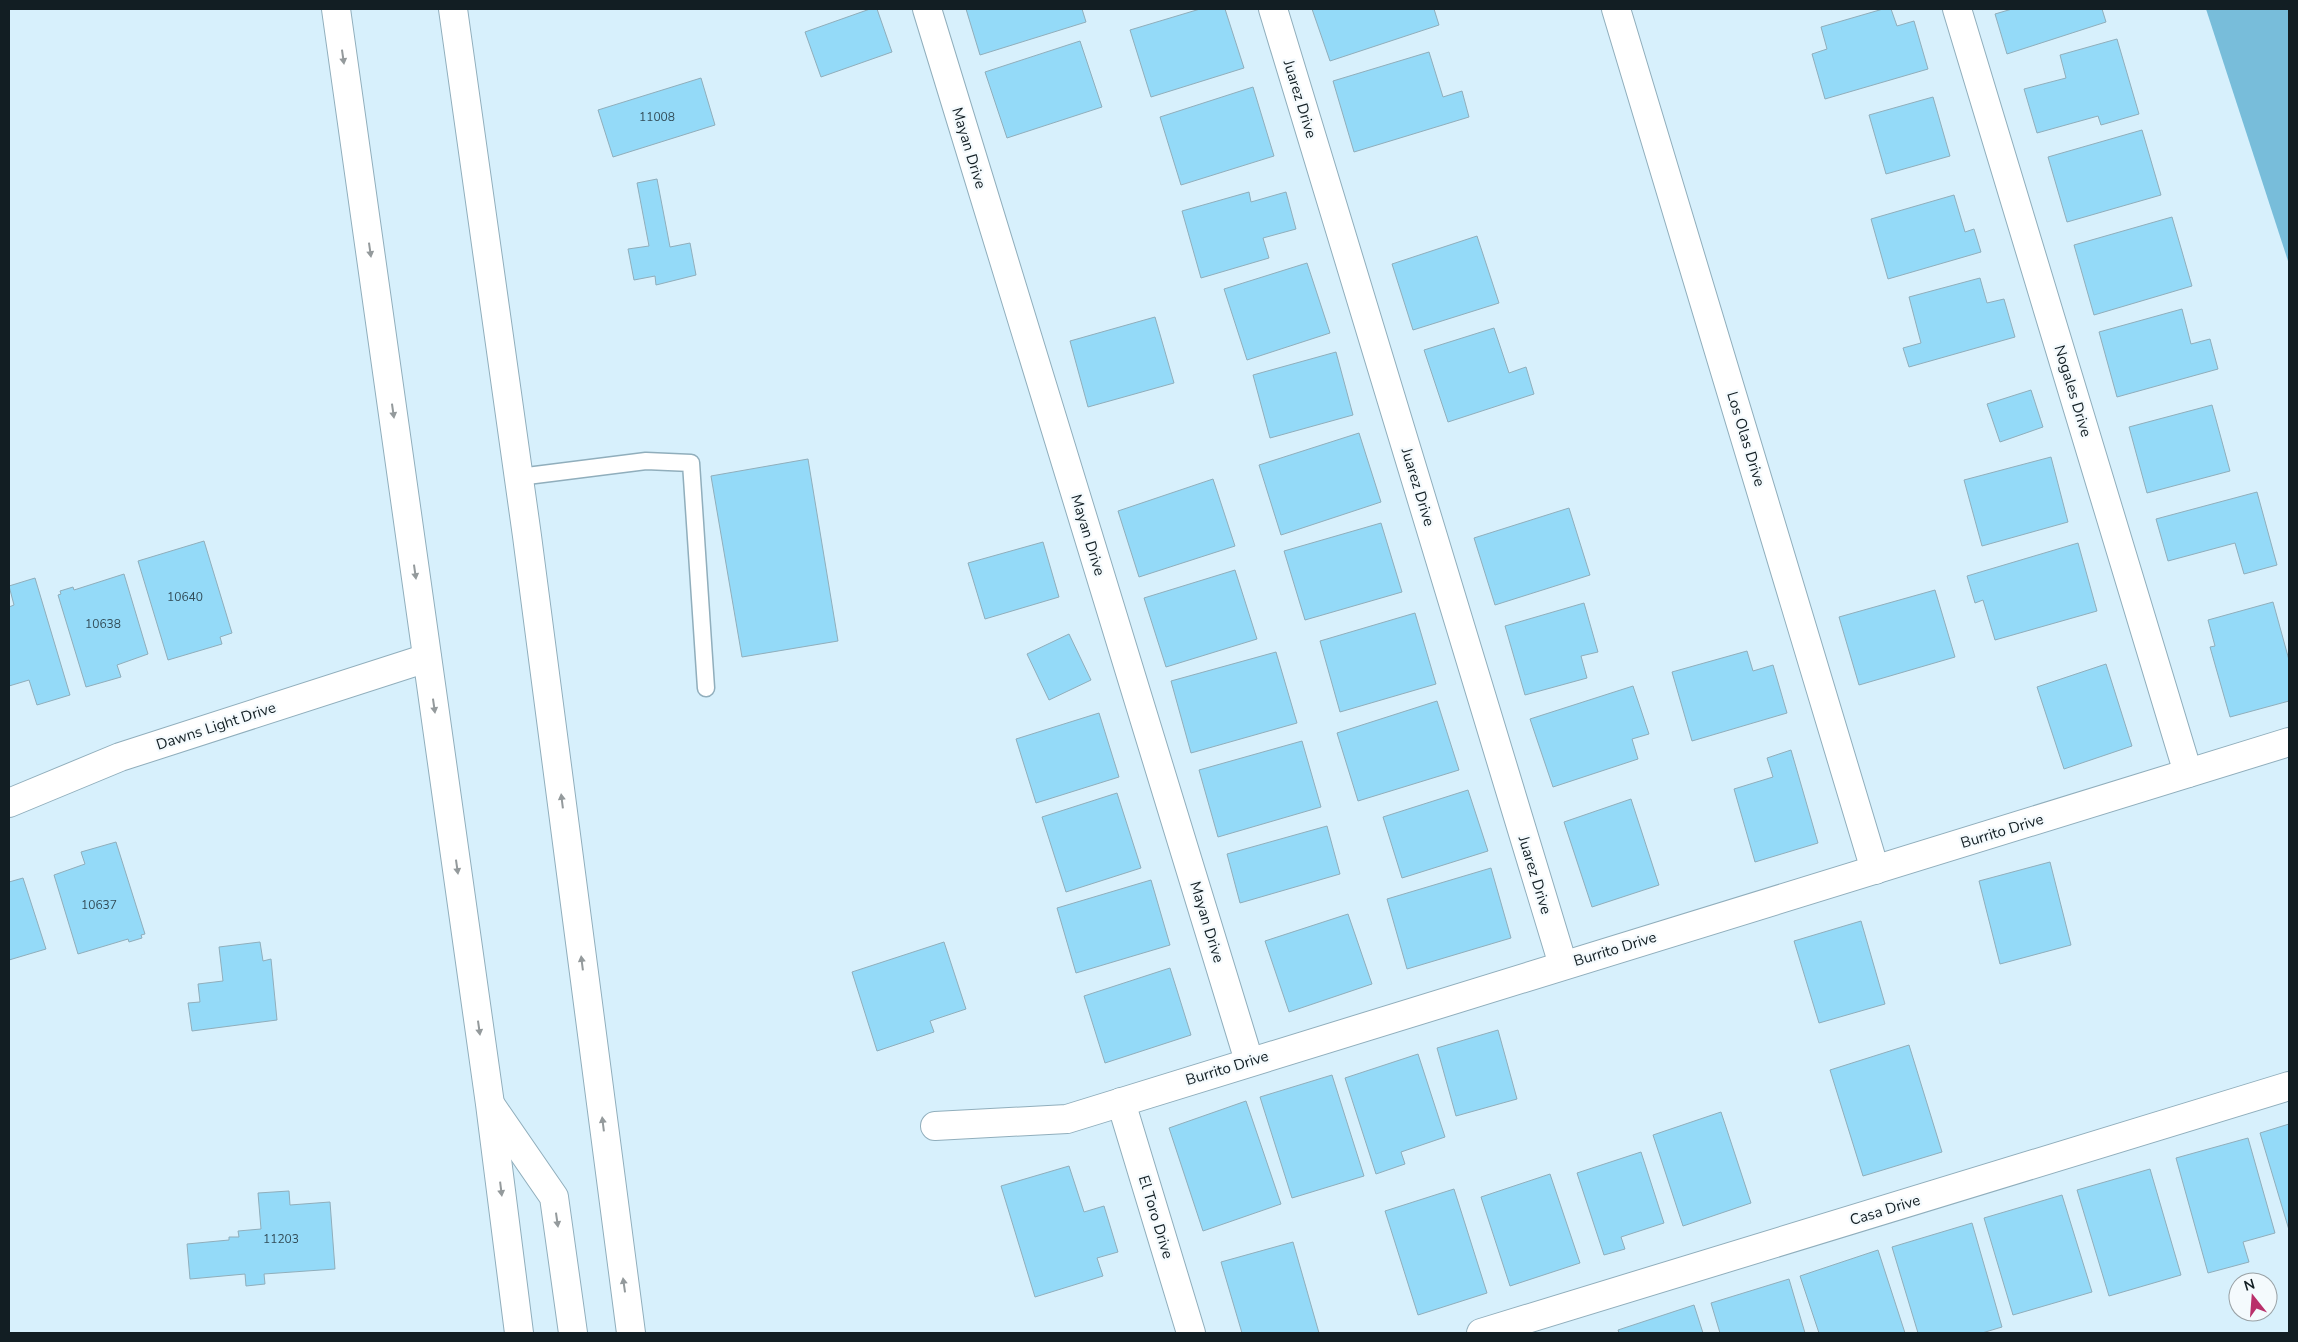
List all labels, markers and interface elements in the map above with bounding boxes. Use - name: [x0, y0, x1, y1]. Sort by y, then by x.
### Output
- one-way arrow: [339, 49, 347, 65]
- street label: Juarez Drive: [1278, 56, 1321, 141]
- street label: Mayan Drive: [947, 105, 991, 191]
- house number: 11008: [639, 109, 675, 125]
- one-way arrow: [366, 243, 374, 259]
- street label: Nogales Drive: [2050, 343, 2096, 439]
- street label: Los Olas Drive: [1722, 389, 1770, 489]
- one-way arrow: [389, 404, 397, 420]
- street label: Juarez Drive: [1396, 444, 1439, 529]
- street label: Mayan Drive: [1066, 492, 1110, 578]
- one-way arrow: [411, 565, 419, 581]
- house number: 10640: [167, 589, 203, 605]
- house number: 10638: [85, 616, 121, 632]
- street label: Dawns Light Drive: [154, 697, 278, 755]
- one-way arrow: [430, 698, 438, 714]
- one-way arrow: [557, 793, 565, 809]
- street label: Burrito Drive: [1958, 809, 2046, 853]
- street label: Juarez Drive: [1513, 832, 1556, 917]
- one-way arrow: [453, 859, 461, 875]
- street label: Mayan Drive: [1185, 879, 1229, 965]
- house number: 10637: [81, 897, 117, 913]
- street label: Burrito Drive: [1571, 927, 1659, 971]
- one-way arrow: [578, 954, 586, 970]
- one-way arrow: [475, 1020, 483, 1036]
- street label: Burrito Drive: [1183, 1046, 1271, 1090]
- one-way arrow: [599, 1115, 607, 1131]
- street label: El Toro Drive: [1134, 1173, 1178, 1261]
- one-way arrow: [497, 1181, 505, 1197]
- street label: Casa Drive: [1847, 1190, 1923, 1230]
- one-way arrow: [553, 1212, 561, 1228]
- house number: 11203: [263, 1231, 299, 1247]
- north arrow: [2228, 1272, 2278, 1322]
- text: N: [2242, 1274, 2257, 1296]
- one-way arrow: [620, 1277, 628, 1293]

